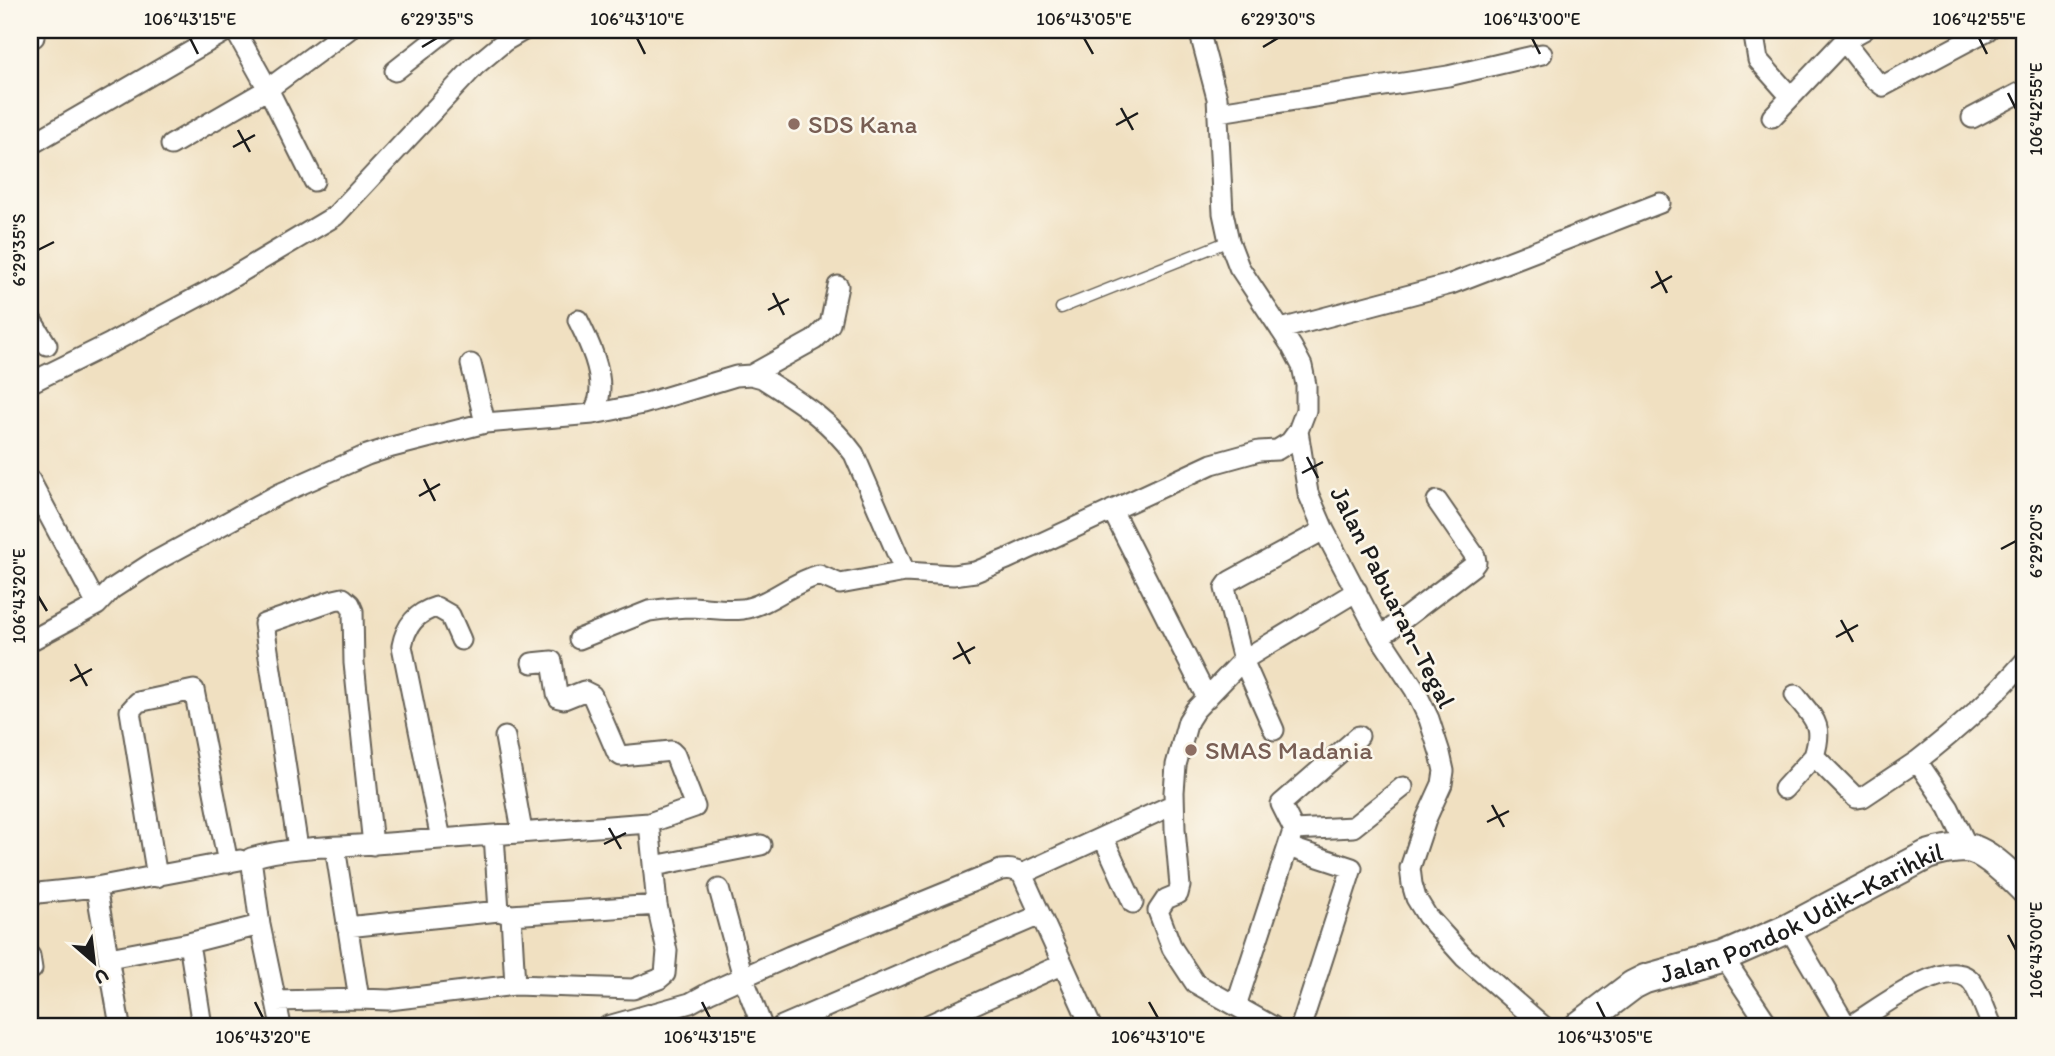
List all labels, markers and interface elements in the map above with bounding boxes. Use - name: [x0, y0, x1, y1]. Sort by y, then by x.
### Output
- text: 106°43'15"E: [144, 8, 236, 30]
- text: 6°29'35"S: [400, 8, 474, 30]
- text: 106°43'10"E: [590, 8, 684, 30]
- text: 106°43'05"E: [1036, 8, 1132, 30]
- text: 6°29'30"S: [1241, 8, 1315, 30]
- text: 106°43'00"E: [1484, 8, 1581, 30]
- text: 106°42'55"E: [1932, 8, 2026, 30]
- text: 106°42'55"E: [2025, 62, 2047, 156]
- place label: SDS Kana: [808, 108, 917, 140]
- marker: SDS Kana: [786, 116, 802, 132]
- text: 6°29'35"S: [8, 213, 30, 287]
- street label: Jalan Pabuaran–Tegal: [1323, 481, 1463, 713]
- text: 6°29'20"S: [2025, 504, 2047, 578]
- text: 106°43'20"E: [8, 548, 30, 644]
- place label: SMAS Madania: [1205, 734, 1373, 766]
- marker: SMAS Madania: [1183, 742, 1199, 758]
- street label: Jalan Pondok Udik–Karihkil: [1656, 835, 1946, 990]
- text: 106°43'00"E: [2025, 901, 2047, 998]
- north arrow: [60, 926, 130, 996]
- text: U: [91, 963, 113, 990]
- text: 106°43'20"E: [215, 1026, 311, 1048]
- text: 106°43'15"E: [664, 1026, 756, 1048]
- text: 106°43'10"E: [1111, 1026, 1205, 1048]
- text: 106°43'05"E: [1557, 1026, 1653, 1048]

